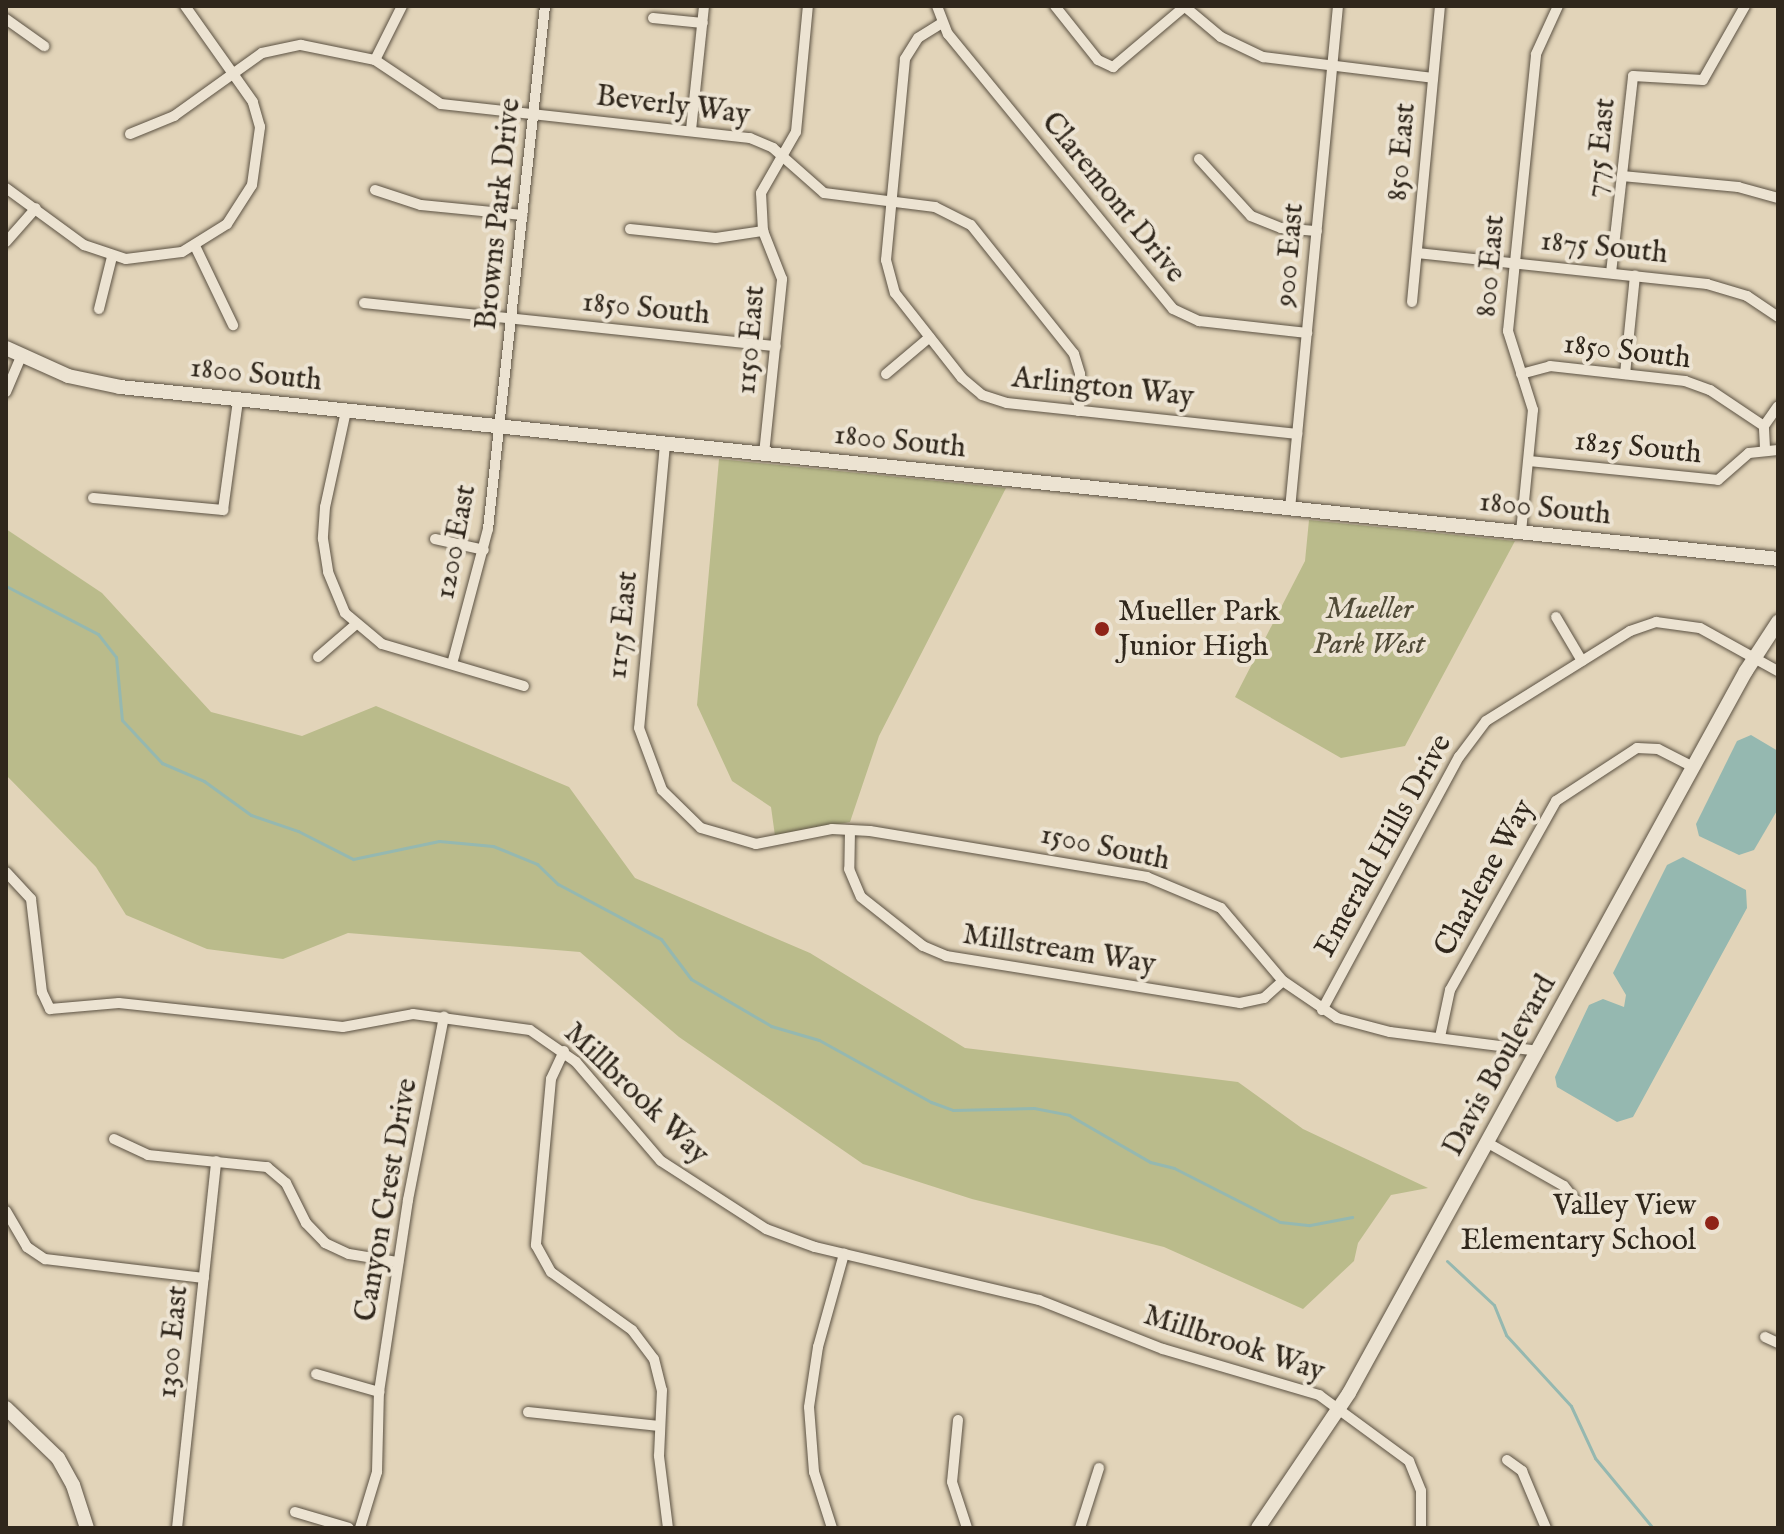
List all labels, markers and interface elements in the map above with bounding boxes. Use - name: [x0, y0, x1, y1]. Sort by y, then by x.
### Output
- street label: Beverly Way: [594, 79, 752, 133]
- street label: Browns Park Drive: [469, 96, 529, 332]
- street label: 775 East: [1578, 96, 1624, 200]
- street label: 850 East: [1380, 101, 1424, 203]
- street label: Claremont Drive: [1033, 105, 1193, 291]
- street label: 900 East: [1268, 202, 1312, 308]
- street label: 800 East: [1469, 213, 1513, 319]
- street label: 1875 South: [1539, 223, 1669, 273]
- street label: 1850 South: [580, 284, 712, 334]
- street label: 1150 East: [728, 284, 774, 396]
- street label: 1850 South: [1561, 326, 1693, 378]
- street label: 1800 South: [188, 350, 324, 400]
- street label: Arlington Way: [1010, 361, 1196, 415]
- street label: 1800 South: [832, 417, 968, 467]
- street label: 1825 South: [1573, 423, 1703, 473]
- street label: 1200 East: [427, 482, 485, 602]
- street label: 1800 South: [1477, 484, 1613, 534]
- street label: 1175 East: [599, 569, 647, 681]
- park label: Mueller Park West: [1313, 592, 1425, 662]
- place label: Mueller Park Junior High: [1118, 594, 1280, 664]
- marker: Mueller Park Junior High: [1093, 620, 1111, 638]
- street label: Emerald Hills Drive: [1308, 728, 1460, 964]
- street label: Charlene Way: [1427, 793, 1543, 963]
- street label: 1500 South: [1037, 817, 1173, 879]
- street label: Millstream Way: [960, 917, 1158, 983]
- street label: Davis Boulevard: [1435, 969, 1565, 1163]
- street label: Millbrook Way: [556, 1016, 716, 1172]
- street label: Canyon Crest Drive: [348, 1076, 426, 1324]
- place label: Valley View Elementary School: [1460, 1188, 1696, 1258]
- marker: Valley View Elementary School: [1703, 1214, 1721, 1232]
- street label: 1300 East: [149, 1284, 197, 1400]
- street label: Millbrook Way: [1139, 1298, 1329, 1390]

